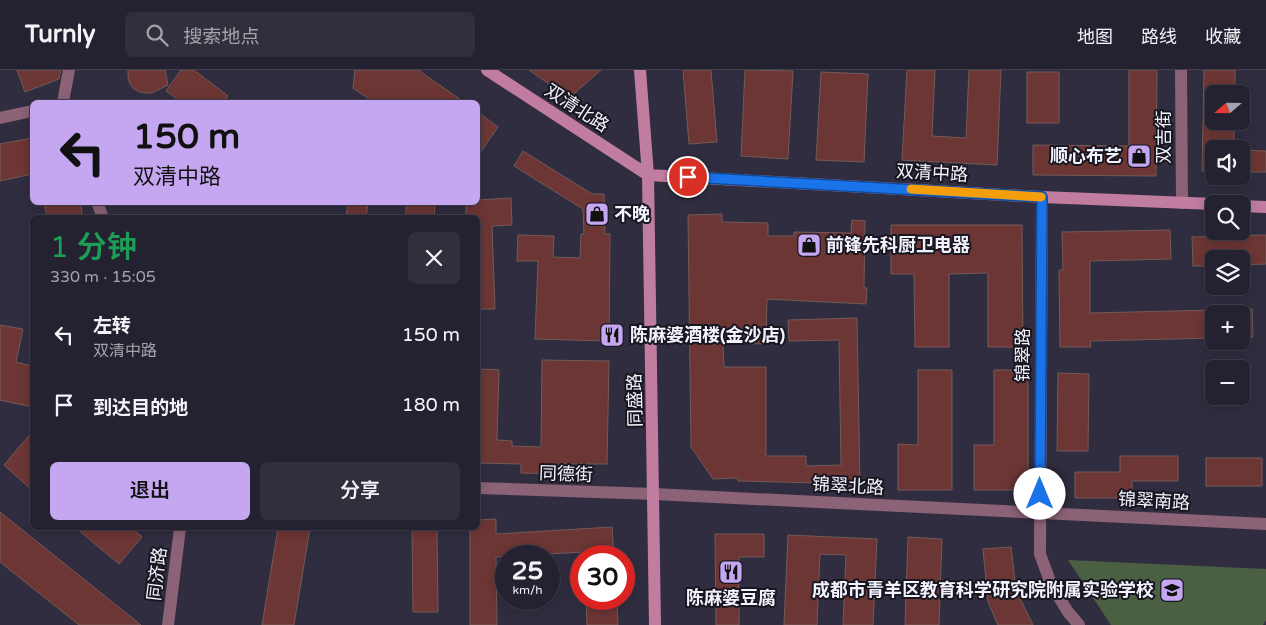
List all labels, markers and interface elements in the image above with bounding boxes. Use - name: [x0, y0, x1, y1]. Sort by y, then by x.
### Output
- search box: [125, 12, 475, 57]
- text: Turnly: [25, 20, 95, 49]
- icon: search: [143, 21, 171, 49]
- text: 搜索地点: [183, 26, 259, 48]
- text: 地图: [1077, 26, 1113, 48]
- text: 路线: [1141, 26, 1177, 48]
- text: 收藏: [1205, 26, 1241, 48]
- street label: 双清北路: [541, 79, 613, 137]
- north arrow: [1205, 85, 1250, 130]
- map controls: [1205, 85, 1250, 405]
- street label: 双吉街: [1153, 110, 1175, 164]
- text: 150 m: [133, 116, 240, 158]
- icon: left: [50, 120, 115, 185]
- button: sound: [1205, 140, 1250, 185]
- shop icon: 顺心布艺: [1126, 143, 1152, 169]
- place label: 顺心布艺: [1050, 145, 1122, 167]
- pin: [667, 156, 709, 198]
- street label: 双清中路: [895, 160, 969, 186]
- icon: arrive: [674, 163, 702, 191]
- text: 双清中路: [133, 164, 221, 190]
- button: search: [1205, 195, 1250, 240]
- shop icon: 不晚: [584, 201, 610, 227]
- place label: 不晚: [614, 203, 650, 225]
- text: 1 分钟: [50, 229, 137, 266]
- button: close: [408, 232, 460, 284]
- shop icon: 前锋先科厨卫电器: [796, 232, 822, 258]
- place label: 前锋先科厨卫电器: [826, 234, 970, 256]
- button: layers: [1205, 250, 1250, 295]
- text: 330 m · 15:05: [50, 267, 156, 287]
- button: +: [1205, 305, 1250, 350]
- text: 左转: [93, 315, 131, 337]
- icon: left: [50, 321, 78, 349]
- restaurant icon: 陈麻婆酒楼(金沙店): [599, 322, 625, 348]
- text: 150 m: [402, 324, 460, 346]
- place label: 陈麻婆酒楼(金沙店): [630, 324, 786, 346]
- street label: 锦翠路: [1012, 328, 1034, 382]
- text: 双清中路: [93, 341, 157, 361]
- button: −: [1205, 360, 1250, 405]
- street label: 同盛路: [624, 373, 646, 427]
- icon: arrive: [50, 391, 78, 419]
- text: 180 m: [402, 394, 460, 416]
- text: 到达目的地: [93, 397, 188, 419]
- button: 退出: [50, 462, 250, 520]
- button: 分享: [260, 462, 460, 520]
- street label: 同德街: [539, 462, 593, 486]
- position arrow: [1013, 467, 1065, 519]
- street label: 锦翠北路: [811, 473, 885, 499]
- street label: 锦翠南路: [1117, 488, 1191, 514]
- speed limit sign: 30: [570, 545, 635, 610]
- street label: 同济路: [143, 546, 171, 602]
- text: 25: [512, 556, 543, 586]
- restaurant icon: 陈麻婆豆腐: [718, 559, 744, 585]
- school or university icon: 成都市青羊区教育科学研究院附属实验学校: [1159, 577, 1185, 603]
- place label: 成都市青羊区教育科学研究院附属实验学校: [812, 579, 1154, 601]
- text: km/h: [512, 583, 543, 597]
- place label: 陈麻婆豆腐: [686, 587, 776, 609]

